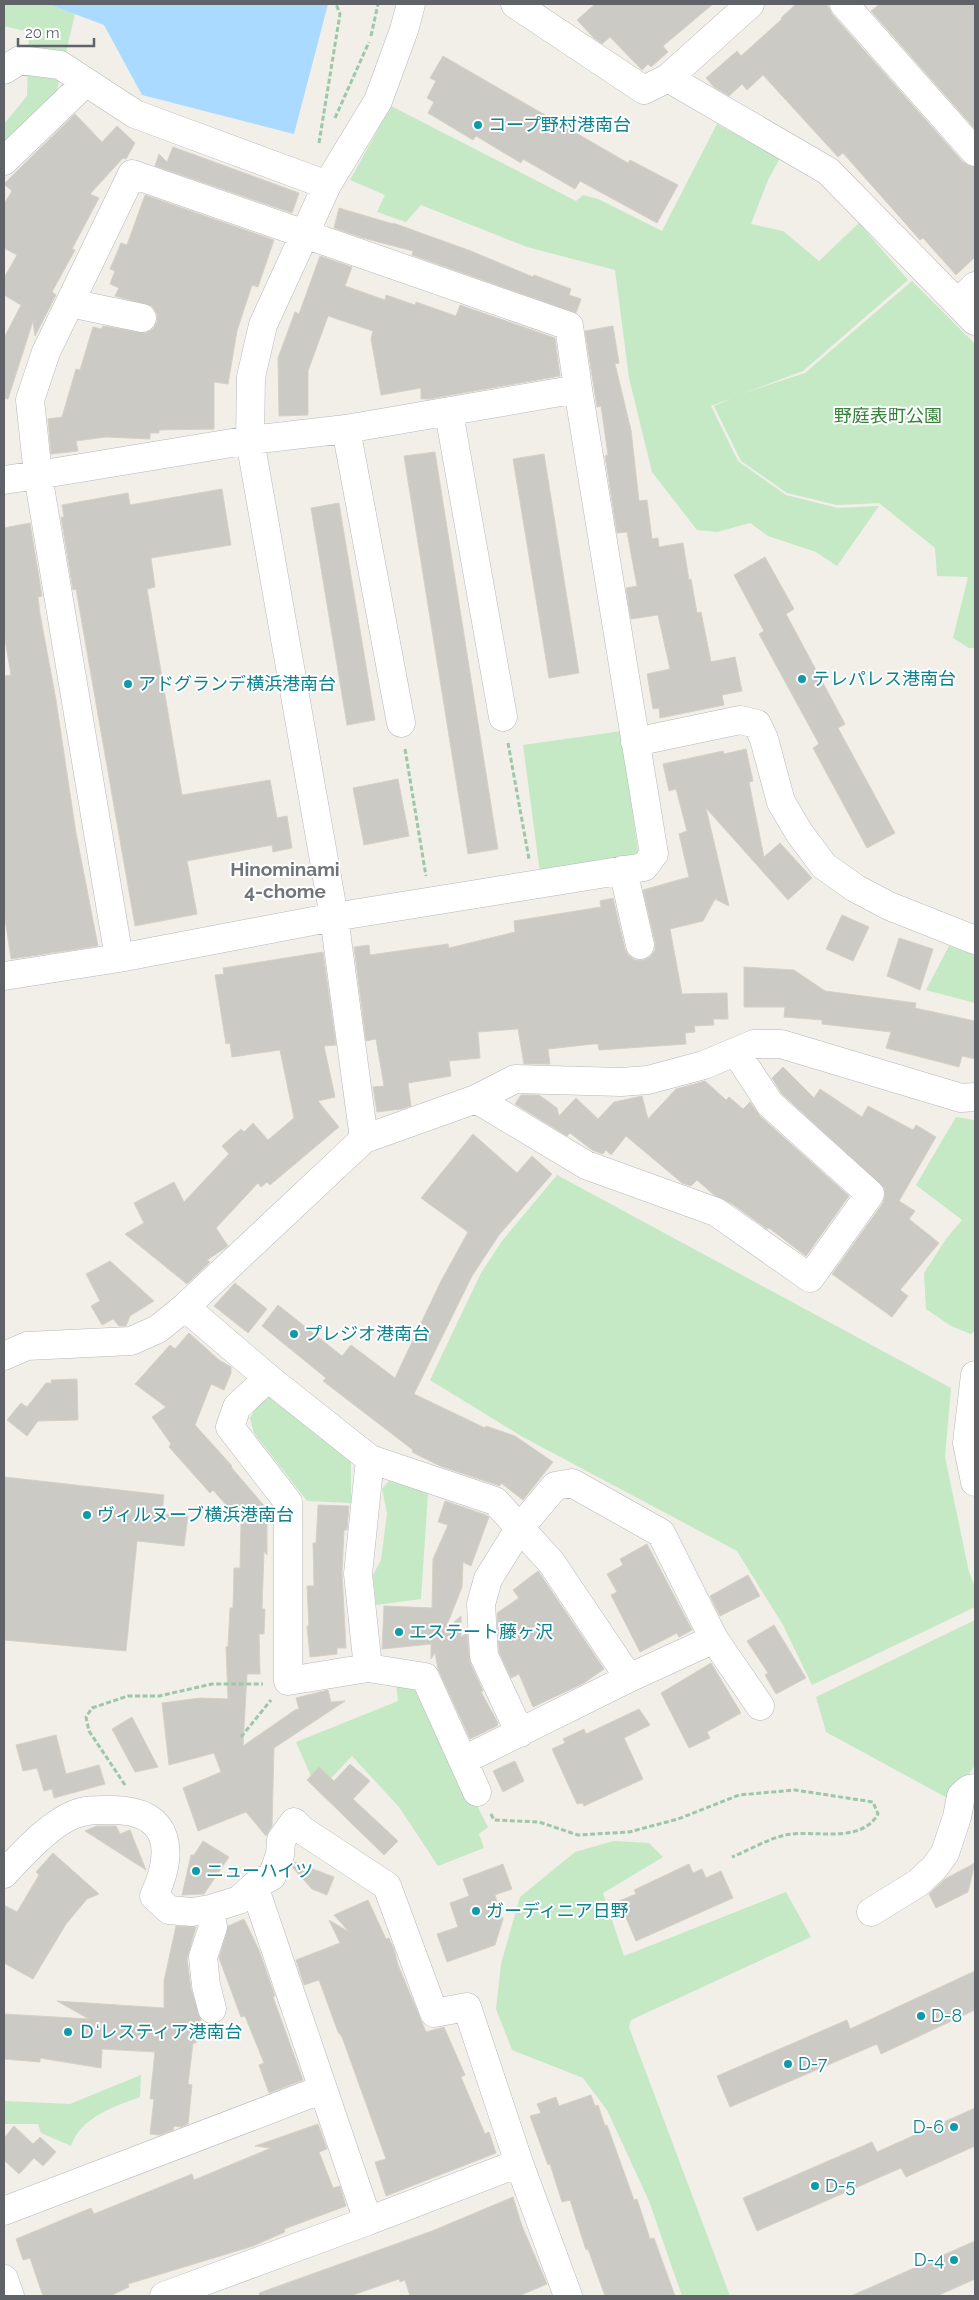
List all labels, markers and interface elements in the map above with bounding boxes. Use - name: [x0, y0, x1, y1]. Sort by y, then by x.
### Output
- scale bar: [18, 15, 94, 47]
- text: 20 m: [25, 24, 60, 42]
- place label: コープ野村港南台: [488, 114, 631, 135]
- marker: コープ野村港南台: [472, 119, 484, 131]
- park label: 野庭表町公園: [834, 405, 942, 426]
- place label: テレパレス港南台: [812, 668, 956, 689]
- place label: アドグランデ横浜港南台: [138, 673, 336, 694]
- marker: テレパレス港南台: [796, 673, 808, 685]
- marker: アドグランデ横浜港南台: [122, 678, 134, 690]
- district label: Hinominami 4-chome: [230, 858, 340, 902]
- place label: プレジオ港南台: [304, 1323, 430, 1344]
- marker: プレジオ港南台: [288, 1328, 300, 1340]
- place label: ヴィルヌーブ横浜港南台: [97, 1504, 294, 1525]
- marker: ヴィルヌーブ横浜港南台: [81, 1509, 93, 1521]
- place label: エステート藤ヶ沢: [409, 1621, 553, 1642]
- marker: エステート藤ヶ沢: [393, 1626, 405, 1638]
- place label: ニューハイツ: [206, 1860, 313, 1881]
- marker: ニューハイツ: [190, 1865, 202, 1877]
- place label: ガーディニア日野: [486, 1900, 629, 1921]
- marker: ガーディニア日野: [470, 1905, 482, 1917]
- place label: D-8: [931, 2005, 962, 2026]
- marker: D-8: [915, 2010, 927, 2022]
- place label: Ｄ‘レスティア港南台: [78, 2021, 242, 2042]
- marker: Ｄ‘レスティア港南台: [62, 2026, 74, 2038]
- place label: D-7: [798, 2053, 828, 2074]
- marker: D-7: [782, 2058, 794, 2070]
- place label: D-6: [913, 2116, 944, 2137]
- marker: D-6: [948, 2121, 960, 2133]
- place label: D-5: [825, 2175, 855, 2196]
- marker: D-5: [809, 2180, 821, 2192]
- place label: D-4: [914, 2249, 944, 2270]
- marker: D-4: [948, 2254, 960, 2266]

